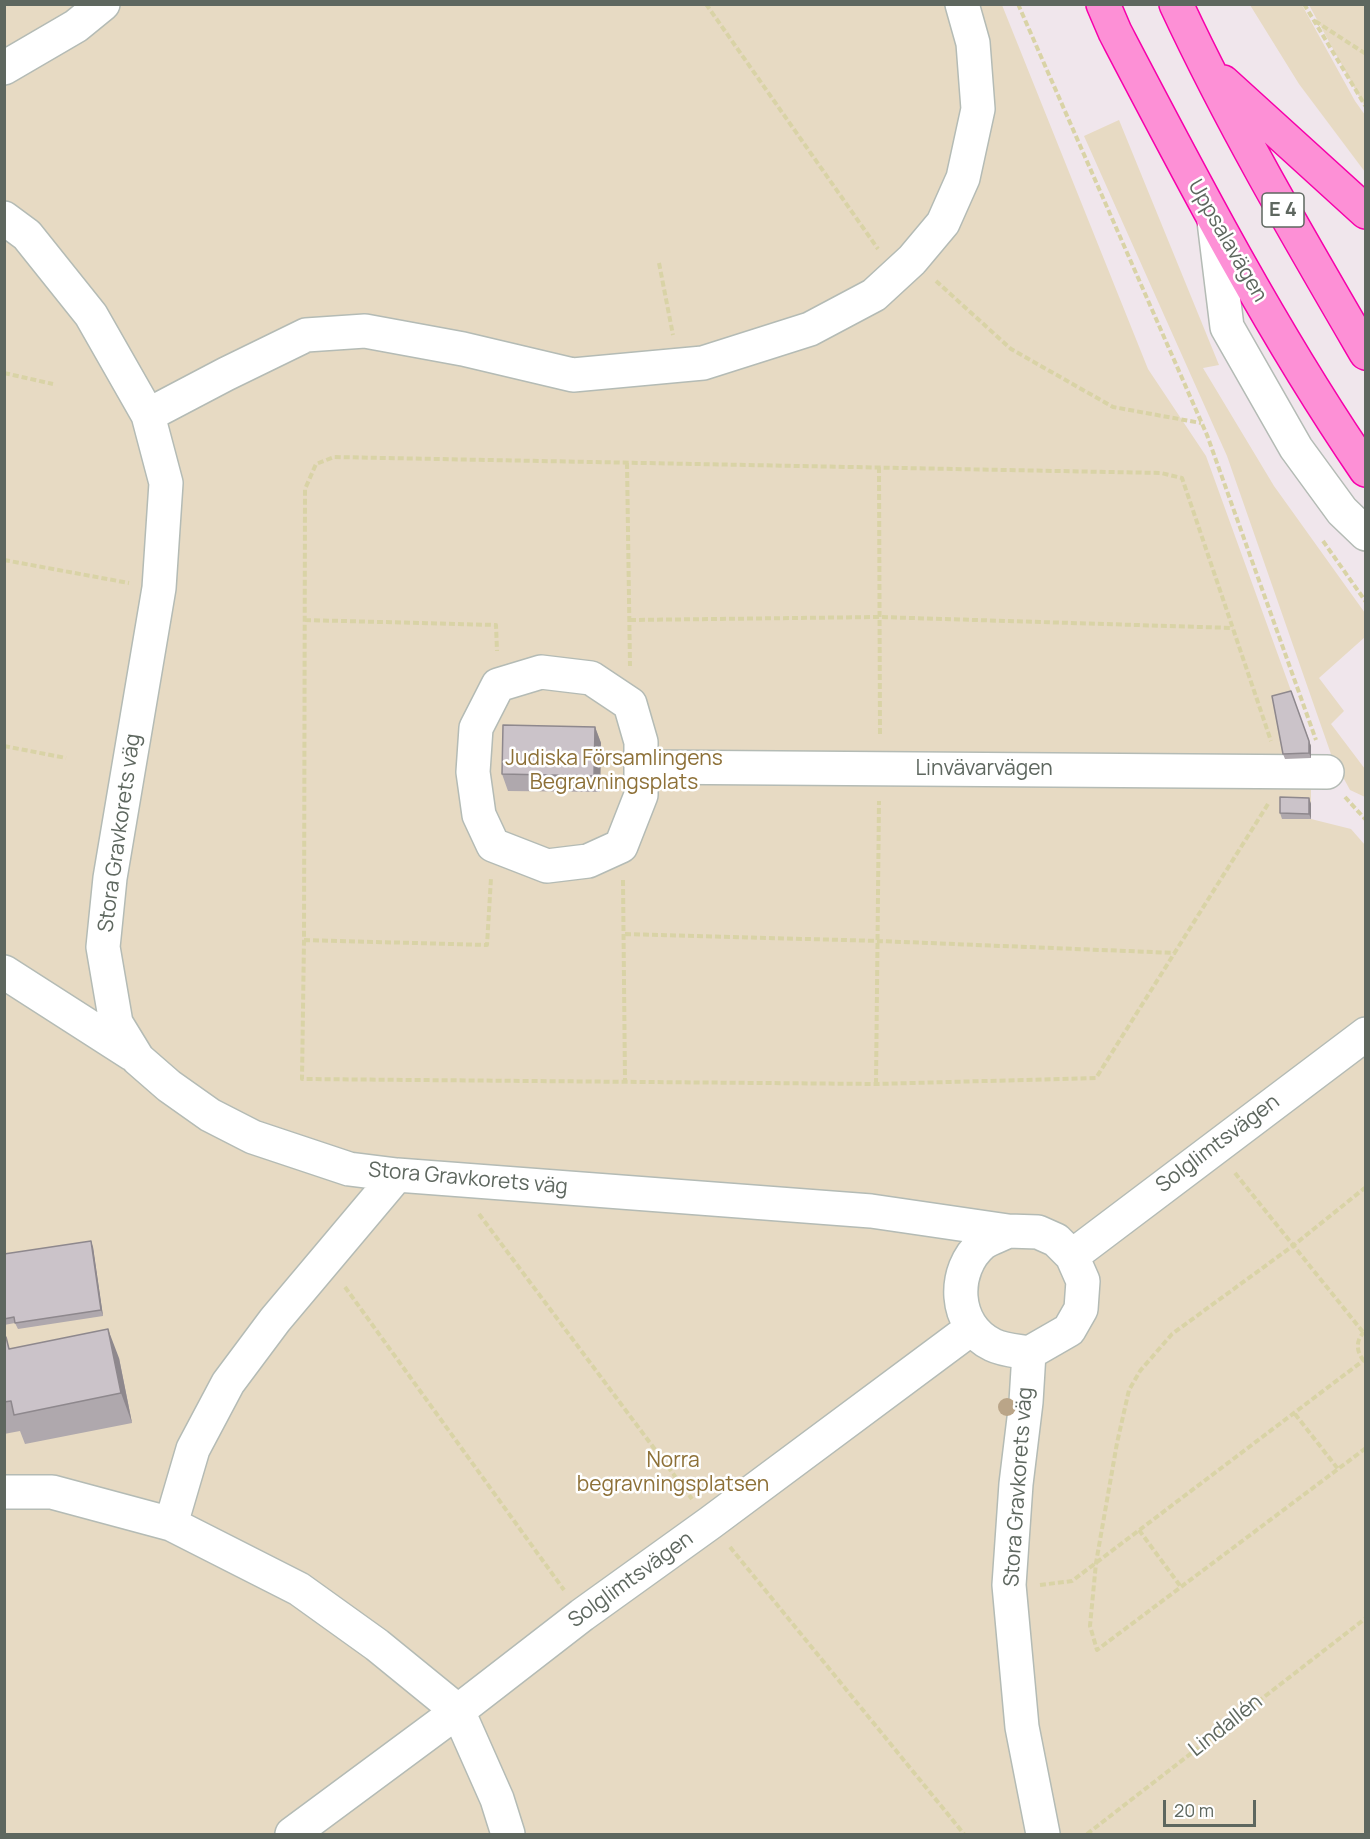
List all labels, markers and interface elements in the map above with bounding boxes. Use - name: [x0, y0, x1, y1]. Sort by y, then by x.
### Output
- street label: Uppsalavägen: [1182, 175, 1272, 307]
- road number: E 4: [1262, 193, 1304, 227]
- street label: Stora Gravkorets väg: [94, 732, 146, 934]
- park label: Judiska Församlingens Begravningsplats: [505, 746, 723, 796]
- street label: Linvävarvägen: [915, 756, 1053, 782]
- street label: Solglimtsvägen: [1151, 1089, 1285, 1199]
- street label: Stora Gravkorets väg: [367, 1158, 569, 1200]
- street label: Stora Gravkorets väg: [999, 1386, 1039, 1588]
- park label: Norra begravningsplatsen: [577, 1448, 769, 1498]
- street label: Solglimtsvägen: [564, 1526, 698, 1634]
- street label: Lindallén: [1184, 1689, 1268, 1763]
- scale bar: [1166, 1788, 1259, 1826]
- text: 20 m: [1174, 1798, 1214, 1822]

